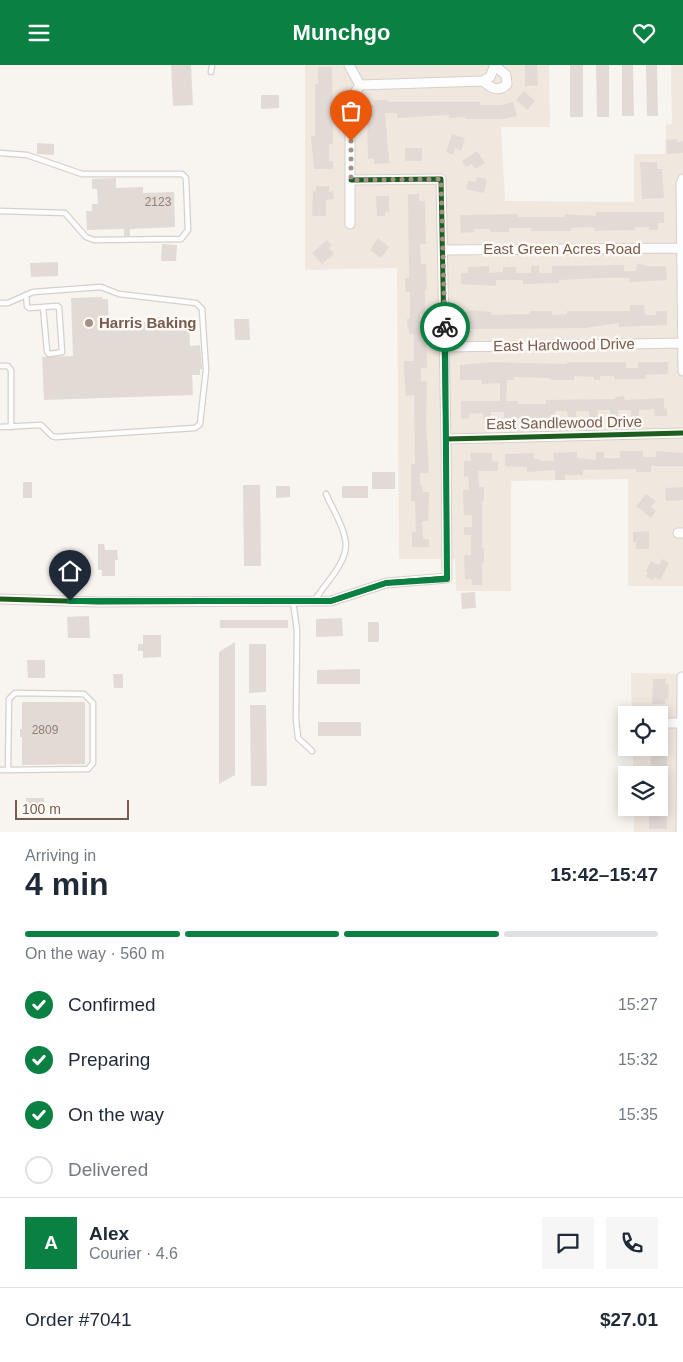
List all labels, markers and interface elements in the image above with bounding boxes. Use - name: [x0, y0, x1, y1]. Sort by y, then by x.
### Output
- icon: menu: [25, 19, 53, 47]
- icon: heart: [630, 19, 658, 47]
- text: Munchgo: [293, 20, 390, 45]
- pin: [330, 90, 372, 141]
- icon: bag: [337, 97, 365, 125]
- house number: 2123: [145, 195, 172, 209]
- street label: East Green Acres Road: [483, 240, 641, 257]
- courier: [420, 302, 470, 352]
- icon: bike: [431, 313, 459, 341]
- place label: Harris Baking: [99, 314, 197, 331]
- marker: Harris Baking: [83, 317, 95, 329]
- street label: East Hardwood Drive: [493, 335, 635, 354]
- street label: East Sandlewood Drive: [486, 413, 642, 432]
- pin: [49, 550, 91, 601]
- icon: home: [56, 557, 84, 585]
- map controls: [618, 706, 668, 816]
- button: locate: [618, 706, 668, 756]
- house number: 2809: [32, 723, 59, 737]
- button: layers: [618, 766, 668, 816]
- scale bar: [15, 797, 129, 820]
- text: 100 m: [22, 801, 61, 817]
- text: Arriving in: [25, 847, 96, 864]
- text: 15:42–15:47: [550, 864, 658, 885]
- text: 4 min: [25, 866, 109, 902]
- text: On the way · 560 m: [25, 945, 165, 962]
- icon: check: [25, 991, 53, 1019]
- text: Confirmed: [68, 994, 156, 1015]
- text: 15:27: [618, 996, 658, 1013]
- icon: check: [25, 1046, 53, 1074]
- text: Preparing: [68, 1049, 150, 1070]
- text: 15:32: [618, 1051, 658, 1068]
- icon: check: [25, 1101, 53, 1129]
- text: On the way: [68, 1104, 164, 1125]
- text: 15:35: [618, 1106, 658, 1123]
- text: Delivered: [68, 1159, 148, 1180]
- button: chat: [542, 1217, 594, 1269]
- button: phone: [606, 1217, 658, 1269]
- text: Alex: [89, 1223, 129, 1244]
- text: A: [44, 1232, 58, 1253]
- text: Courier · 4.6: [89, 1245, 178, 1262]
- text: Order #7041: [25, 1309, 132, 1330]
- text: $27.01: [600, 1309, 658, 1330]

